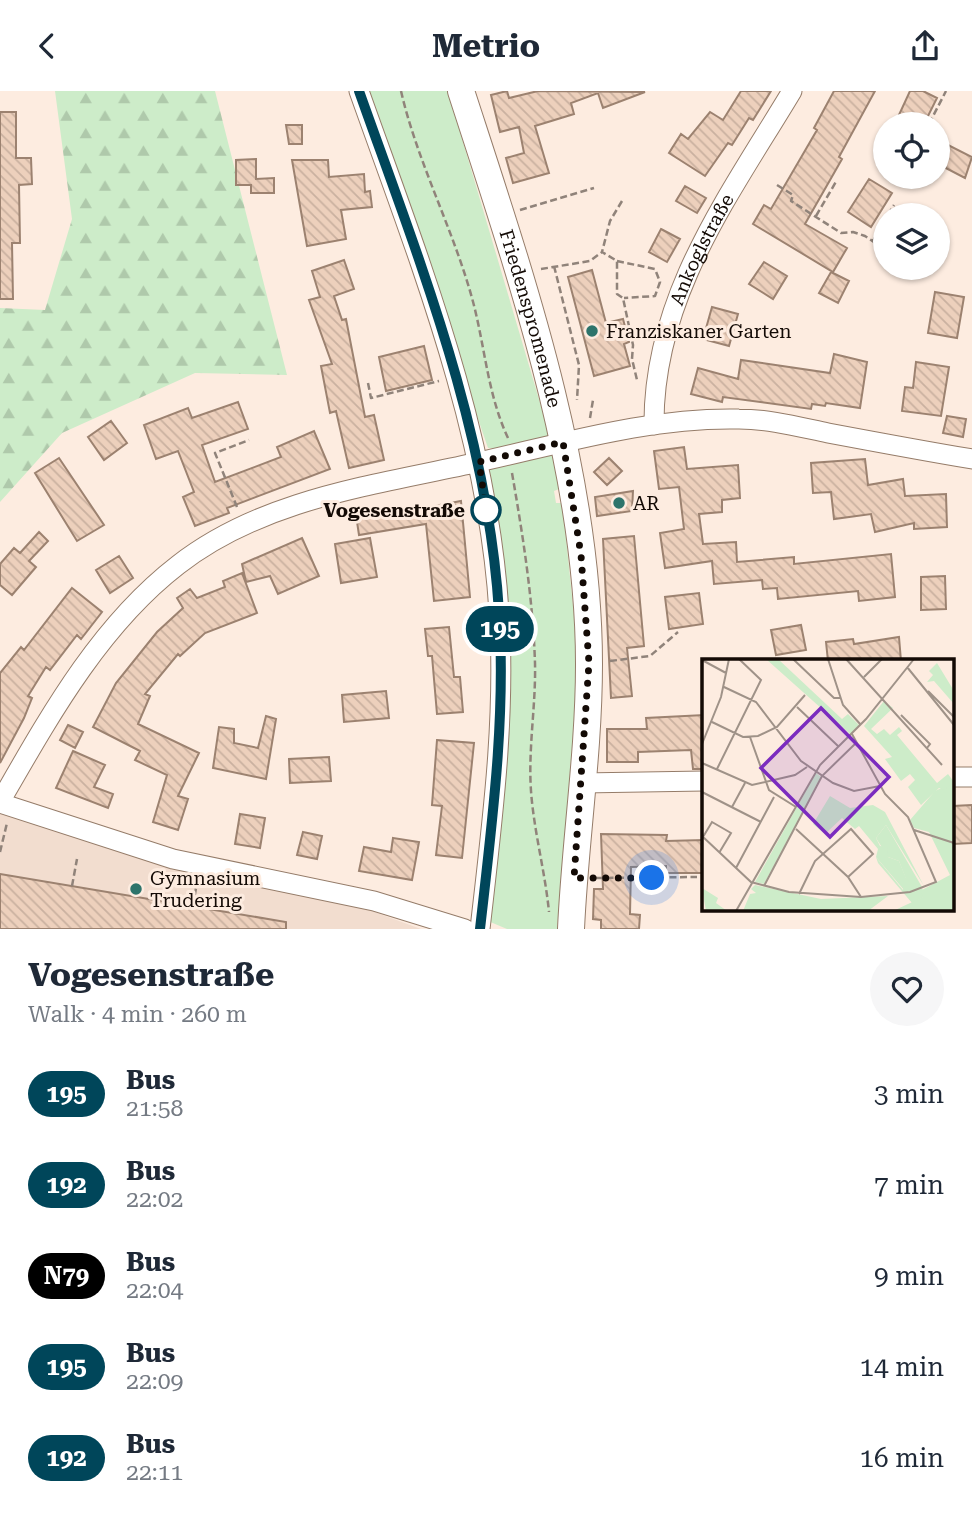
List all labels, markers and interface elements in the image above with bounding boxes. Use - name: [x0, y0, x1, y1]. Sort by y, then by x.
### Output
- icon: back: [28, 27, 66, 65]
- text: Metrio: [432, 27, 540, 65]
- icon: share: [906, 27, 944, 65]
- map controls: [873, 112, 950, 280]
- button: locate: [873, 112, 950, 189]
- street label: Ankoglstraße: [665, 189, 738, 308]
- button: layers: [873, 203, 950, 280]
- street label: Friedenspromenade: [495, 227, 567, 410]
- place label: Franziskaner Garten: [606, 320, 792, 343]
- marker: Franziskaner Garten: [584, 323, 600, 339]
- place label: AR: [633, 492, 660, 515]
- marker: Vogesenstraße: [471, 495, 501, 525]
- marker: AR: [611, 495, 627, 511]
- place label: Vogesenstraße: [323, 499, 465, 522]
- line badge: 195: [460, 606, 540, 652]
- text: 195: [480, 615, 520, 643]
- inset map: [702, 659, 954, 911]
- your location: [634, 860, 669, 895]
- place label: Gymnasium Trudering: [150, 867, 260, 912]
- marker: Gymnasium Trudering: [128, 881, 144, 897]
- button: heart: [870, 952, 944, 1026]
- text: Vogesenstraße: [28, 955, 274, 994]
- text: Walk · 4 min · 260 m: [28, 1001, 247, 1028]
- text: Bus: [126, 1065, 175, 1095]
- text: 3 min: [874, 1079, 944, 1109]
- text: 195: [46, 1080, 87, 1108]
- text: 21:58: [126, 1095, 183, 1122]
- text: Bus: [126, 1156, 175, 1186]
- text: 7 min: [874, 1170, 944, 1200]
- text: 192: [46, 1171, 87, 1199]
- text: 22:02: [126, 1186, 183, 1213]
- text: Bus: [126, 1247, 175, 1277]
- text: 9 min: [874, 1261, 944, 1291]
- text: N79: [44, 1262, 89, 1290]
- text: 22:04: [126, 1277, 183, 1304]
- text: Bus: [126, 1338, 175, 1368]
- text: 14 min: [860, 1352, 944, 1382]
- text: 195: [46, 1353, 87, 1381]
- text: 22:09: [126, 1368, 183, 1395]
- text: Bus: [126, 1429, 175, 1459]
- text: 16 min: [860, 1443, 944, 1473]
- text: 192: [46, 1444, 87, 1472]
- text: 22:11: [126, 1459, 183, 1486]

